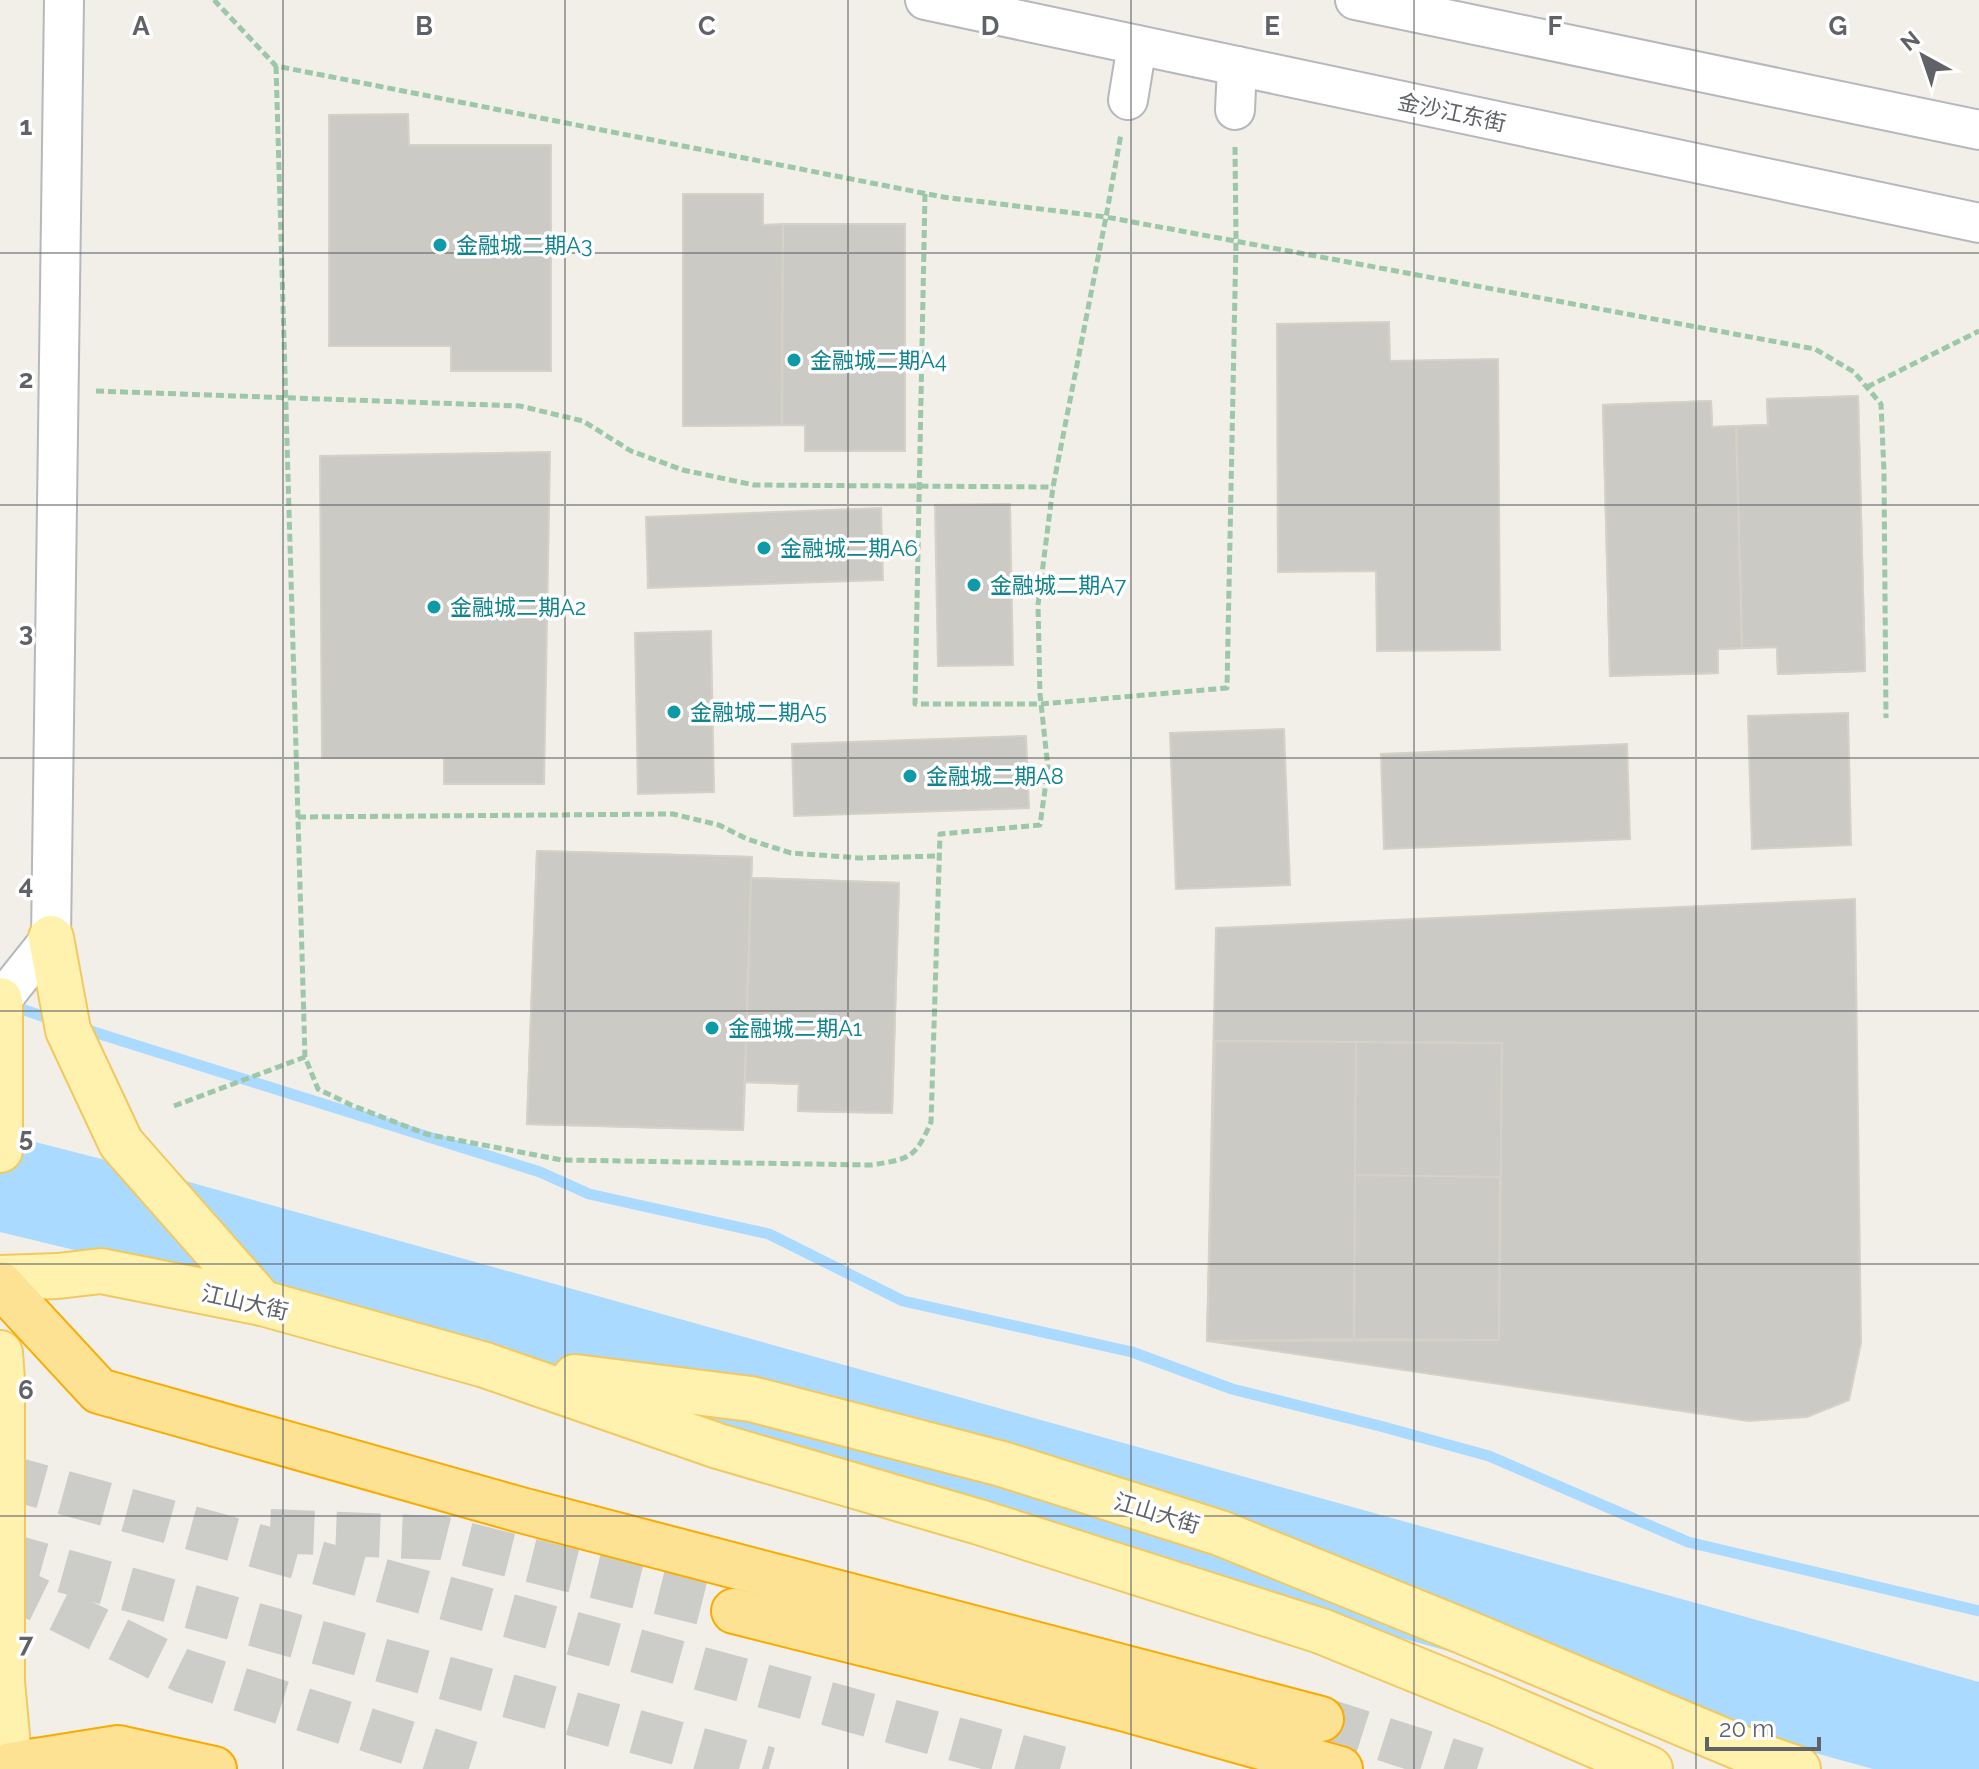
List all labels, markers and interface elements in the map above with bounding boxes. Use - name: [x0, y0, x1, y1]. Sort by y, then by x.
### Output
- text: A: [132, 11, 150, 41]
- text: B: [415, 11, 433, 41]
- text: C: [698, 11, 716, 41]
- text: D: [981, 11, 999, 41]
- text: E: [1264, 11, 1280, 41]
- text: F: [1548, 11, 1563, 41]
- text: G: [1829, 11, 1847, 41]
- north arrow: [1883, 16, 1963, 96]
- text: N: [1895, 25, 1925, 56]
- street label: 金沙江东街: [1395, 88, 1509, 136]
- text: 1: [20, 111, 33, 141]
- place label: 金融城二期A3: [456, 232, 593, 258]
- marker: 金融城二期A3: [431, 236, 449, 254]
- place label: 金融城二期A4: [810, 347, 947, 373]
- marker: 金融城二期A4: [785, 351, 803, 369]
- text: 2: [19, 364, 33, 394]
- place label: 金融城二期A6: [780, 535, 918, 561]
- marker: 金融城二期A6: [755, 539, 773, 557]
- place label: 金融城二期A7: [990, 572, 1126, 598]
- marker: 金融城二期A7: [965, 576, 983, 594]
- place label: 金融城二期A2: [450, 594, 586, 620]
- marker: 金融城二期A2: [425, 598, 443, 616]
- text: 3: [19, 617, 33, 647]
- place label: 金融城二期A5: [690, 699, 827, 725]
- marker: 金融城二期A5: [665, 703, 683, 721]
- place label: 金融城二期A8: [926, 763, 1064, 789]
- marker: 金融城二期A8: [901, 767, 919, 785]
- text: 4: [19, 870, 33, 900]
- place label: 金融城二期A1: [728, 1015, 862, 1041]
- marker: 金融城二期A1: [703, 1019, 721, 1037]
- text: 5: [19, 1122, 33, 1152]
- street label: 江山大街: [199, 1279, 291, 1325]
- text: 6: [18, 1375, 34, 1405]
- street label: 江山大街: [1111, 1488, 1203, 1538]
- text: 7: [19, 1628, 34, 1658]
- scale bar: [1707, 1701, 1819, 1751]
- text: 20 m: [1719, 1714, 1774, 1743]

